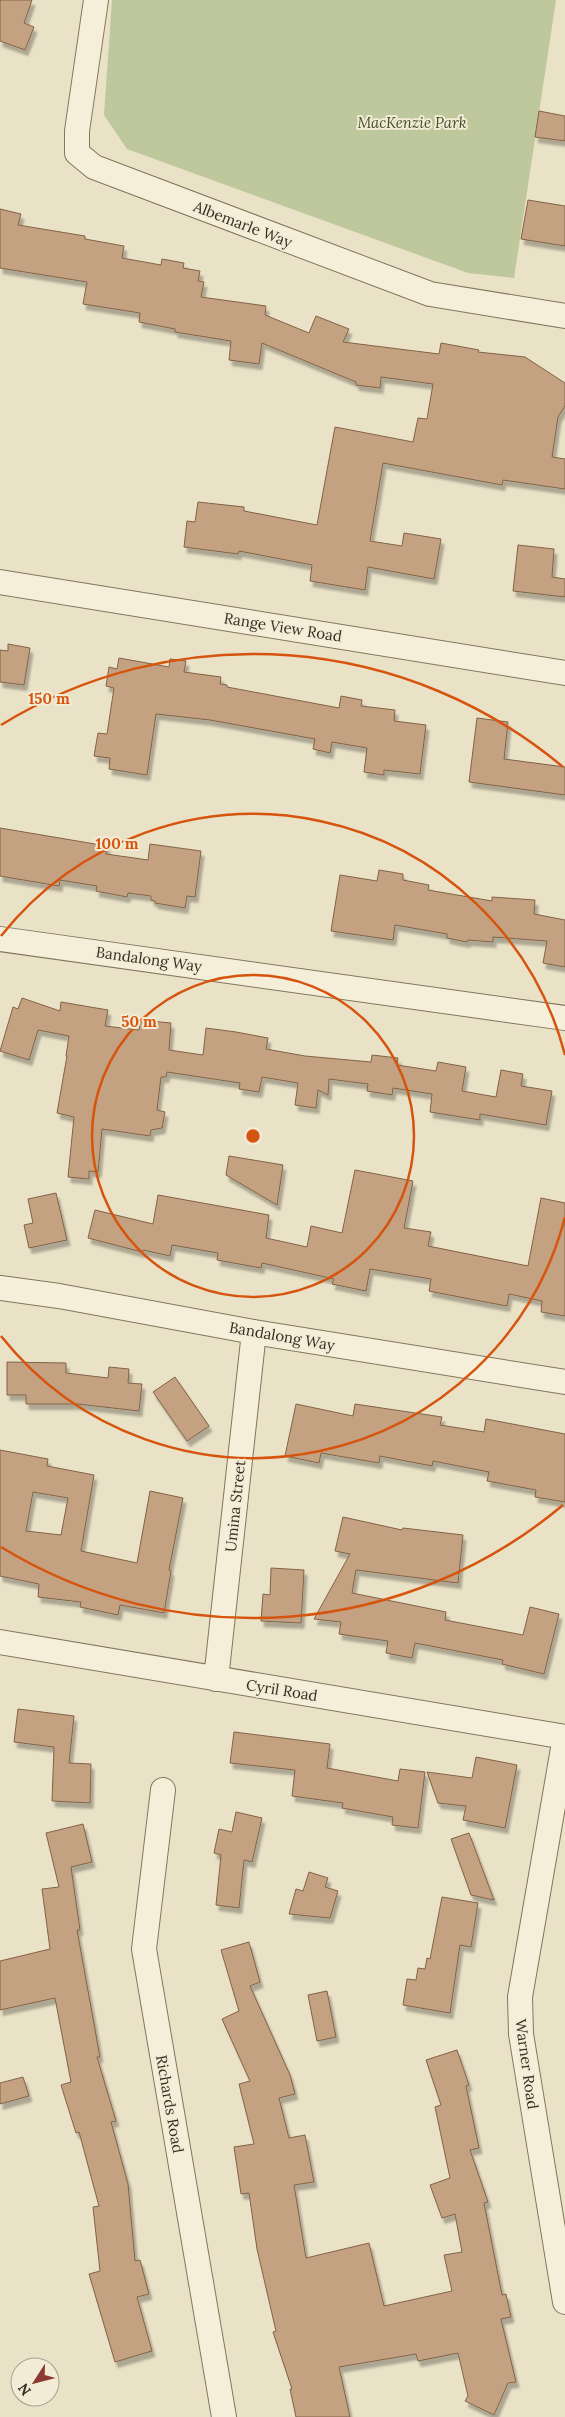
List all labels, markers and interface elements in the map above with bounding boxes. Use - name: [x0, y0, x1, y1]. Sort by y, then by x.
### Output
- park label: MacKenzie Park: [357, 113, 467, 132]
- street label: Albemarle Way: [190, 196, 295, 252]
- street label: Range View Road: [223, 608, 343, 646]
- text: 150 m: [28, 689, 70, 708]
- text: 100 m: [96, 834, 139, 853]
- street label: Bandalong Way: [95, 942, 203, 976]
- text: 50 m: [121, 1012, 157, 1031]
- centre of rings: [244, 1127, 262, 1145]
- street label: Bandalong Way: [228, 1317, 336, 1355]
- street label: Umina Street: [221, 1459, 249, 1553]
- street label: Cyril Road: [245, 1675, 319, 1705]
- street label: Warner Road: [511, 2018, 543, 2110]
- street label: Richards Road: [152, 2053, 188, 2155]
- north arrow: [10, 2357, 60, 2407]
- text: N: [14, 2380, 35, 2399]

